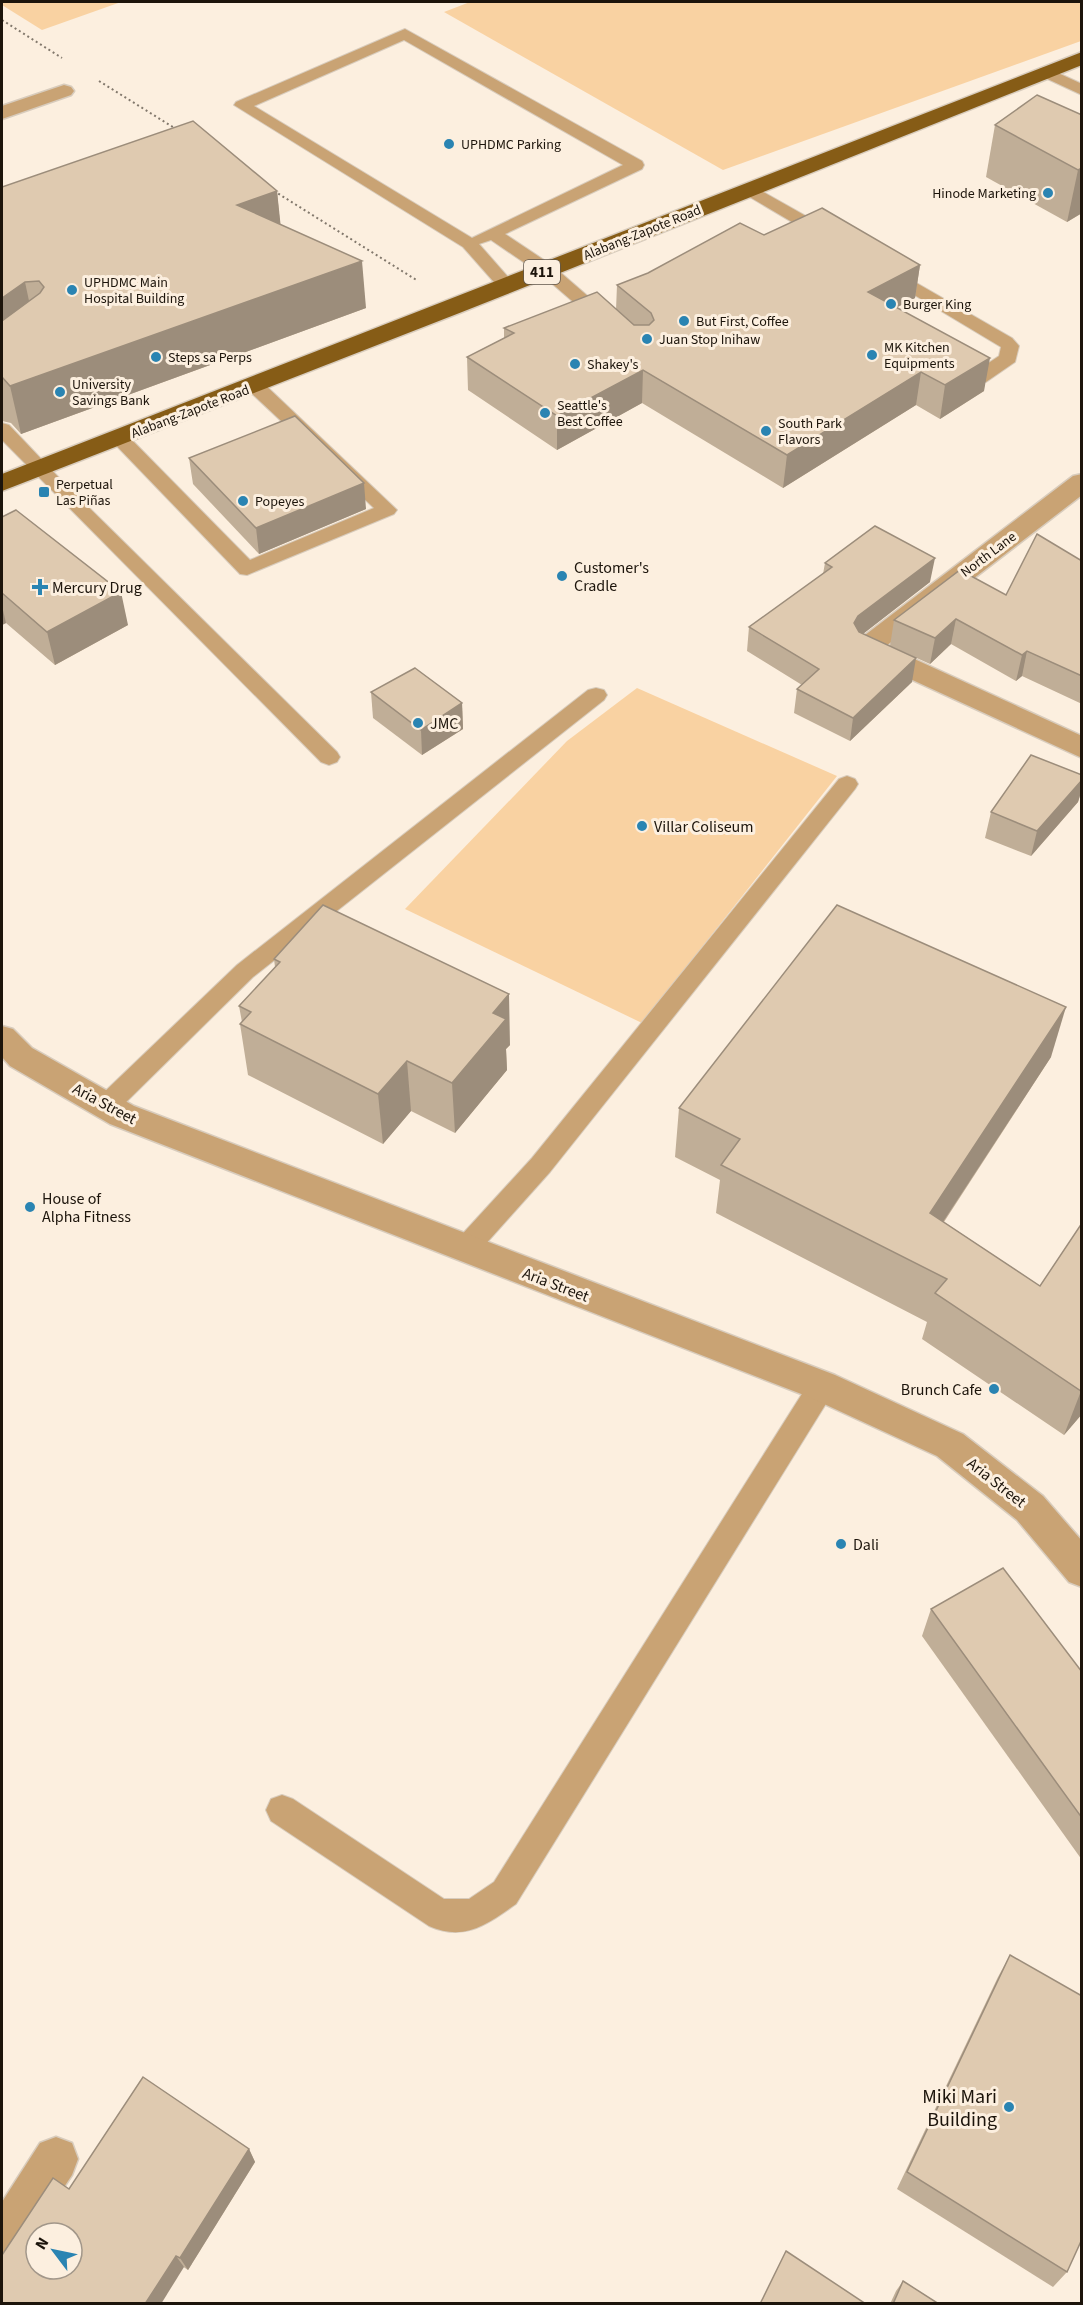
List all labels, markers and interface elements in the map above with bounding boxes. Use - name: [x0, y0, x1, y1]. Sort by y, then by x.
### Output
- place label: UPHDMC Parking: [461, 135, 561, 155]
- marker: UPHDMC Parking: [442, 137, 456, 151]
- place label: Hinode Marketing: [932, 184, 1036, 204]
- marker: Hinode Marketing: [1041, 186, 1055, 200]
- street label: Alabang-Zapote Road: [580, 200, 704, 266]
- road number: 411: [524, 260, 560, 284]
- place label: UPHDMC Main Hospital Building: [84, 273, 184, 309]
- marker: UPHDMC Main Hospital Building: [65, 283, 79, 297]
- place label: Burger King: [903, 295, 971, 315]
- marker: Burger King: [884, 297, 898, 311]
- place label: But First, Coffee: [696, 312, 789, 332]
- marker: But First, Coffee: [677, 314, 691, 328]
- place label: Juan Stop Inihaw: [659, 330, 760, 350]
- marker: Juan Stop Inihaw: [640, 332, 654, 346]
- place label: MK Kitchen Equipments: [884, 338, 955, 374]
- place label: Steps sa Perps: [168, 348, 252, 368]
- marker: MK Kitchen Equipments: [865, 348, 879, 362]
- marker: Steps sa Perps: [149, 350, 163, 364]
- place label: Shakey's: [587, 355, 639, 375]
- marker: Shakey's: [568, 357, 582, 371]
- place label: University Savings Bank: [72, 375, 150, 411]
- street label: Alabang-Zapote Road: [128, 380, 253, 444]
- marker: University Savings Bank: [53, 385, 67, 399]
- place label: Seattle's Best Coffee: [557, 396, 623, 432]
- marker: Seattle's Best Coffee: [538, 406, 552, 420]
- place label: South Park Flavors: [778, 414, 842, 450]
- marker: South Park Flavors: [759, 424, 773, 438]
- place label: Perpetual Las Piñas: [56, 475, 113, 511]
- marker: Perpetual Las Piñas: [37, 485, 51, 499]
- place label: Popeyes: [255, 492, 304, 512]
- marker: Popeyes: [236, 494, 250, 508]
- street label: North Lane: [957, 527, 1021, 582]
- place label: Customer's Cradle: [574, 557, 649, 597]
- marker: Customer's Cradle: [555, 569, 569, 583]
- place label: Mercury Drug: [52, 577, 142, 599]
- marker: Mercury Drug: [33, 580, 47, 594]
- place label: JMC: [430, 713, 458, 735]
- marker: JMC: [411, 716, 425, 730]
- place label: Villar Coliseum: [654, 816, 754, 838]
- marker: Villar Coliseum: [635, 819, 649, 833]
- street label: Aria Street: [69, 1078, 141, 1130]
- place label: House of Alpha Fitness: [42, 1188, 131, 1228]
- marker: House of Alpha Fitness: [23, 1200, 37, 1214]
- street label: Aria Street: [519, 1262, 593, 1308]
- place label: Brunch Cafe: [901, 1379, 982, 1401]
- marker: Brunch Cafe: [987, 1382, 1001, 1396]
- street label: Aria Street: [962, 1453, 1031, 1513]
- place label: Dali: [853, 1534, 879, 1556]
- marker: Dali: [834, 1537, 848, 1551]
- place label: Miki Mari Building: [922, 2083, 997, 2134]
- marker: Miki Mari Building: [1002, 2100, 1016, 2114]
- north arrow: [24, 2221, 84, 2281]
- text: N: [30, 2233, 54, 2254]

